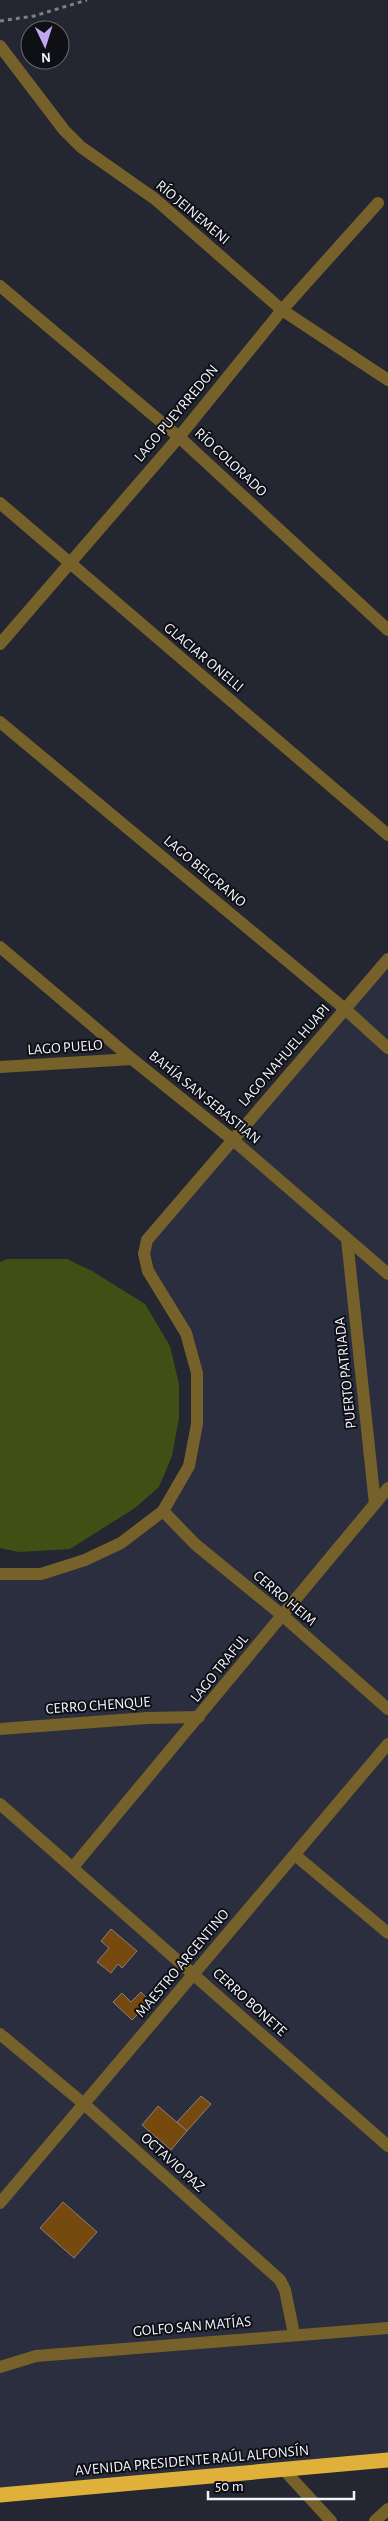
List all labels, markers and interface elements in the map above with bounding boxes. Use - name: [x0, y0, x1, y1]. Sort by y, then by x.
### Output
- north arrow: [20, 20, 70, 70]
- text: N: [40, 50, 51, 64]
- street label: RÍO JEINEMENI: [153, 176, 234, 247]
- street label: LAGO PUEYRREDON: [132, 362, 221, 465]
- street label: RÍO COLORADO: [192, 424, 271, 500]
- street label: GLACIAR ONELLI: [161, 620, 246, 695]
- street label: LAGO BELGRANO: [161, 833, 249, 910]
- street label: LAGO NAHUEL HUAPI: [236, 1001, 333, 1109]
- street label: LAGO PUELO: [27, 1037, 103, 1058]
- street label: BAHÍA SAN SEBASTIAN: [146, 1046, 265, 1147]
- street label: PUERTO PATRIADA: [332, 1316, 359, 1430]
- street label: CERRO HEIM: [250, 1568, 319, 1629]
- street label: LAGO TRAFUL: [188, 1631, 252, 1705]
- street label: CERRO CHENQUE: [45, 1694, 151, 1717]
- street label: MAESTRO ARGENTINO: [133, 1906, 232, 2020]
- street label: CERRO BONETE: [210, 1966, 289, 2039]
- street label: OCTAVIO PAZ: [138, 2130, 207, 2195]
- street label: GOLFO SAN MATÍAS: [132, 2312, 252, 2339]
- street label: AVENIDA PRESIDENTE RAÚL ALFONSÍN: [74, 2441, 310, 2478]
- scale bar: [208, 2468, 354, 2500]
- text: 50 m: [215, 2479, 244, 2494]

